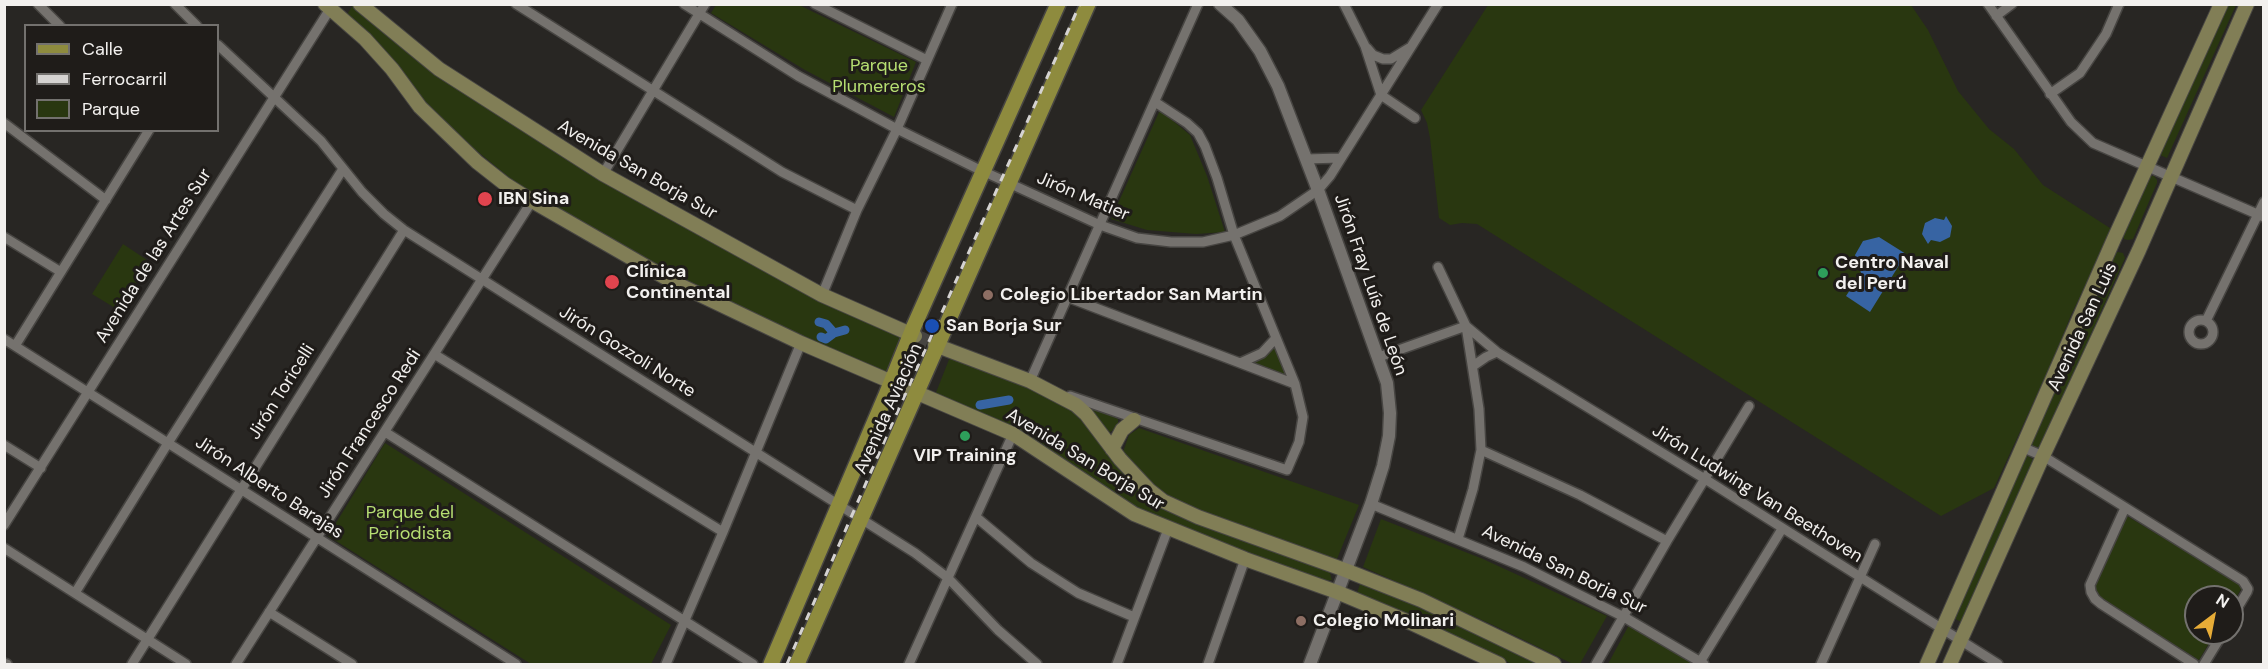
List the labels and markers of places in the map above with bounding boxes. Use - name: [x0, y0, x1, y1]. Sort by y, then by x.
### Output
- place label: IBN Sina: [498, 188, 569, 210]
- marker: IBN Sina: [476, 190, 494, 208]
- place label: Centro Naval del Perú: [1835, 252, 1949, 294]
- place label: Clínica Continental: [626, 261, 730, 304]
- marker: Centro Naval del Perú: [1816, 266, 1830, 280]
- marker: Clínica Continental: [603, 273, 621, 291]
- place label: Colegio Libertador San Martin: [1000, 284, 1263, 306]
- marker: Colegio Libertador San Martin: [981, 288, 995, 302]
- place label: San Borja Sur: [946, 315, 1062, 337]
- marker: San Borja Sur: [923, 317, 941, 335]
- marker: VIP Training: [958, 429, 972, 443]
- place label: VIP Training: [913, 445, 1017, 467]
- place label: Colegio Molinari: [1313, 610, 1454, 632]
- marker: Colegio Molinari: [1294, 614, 1308, 628]

